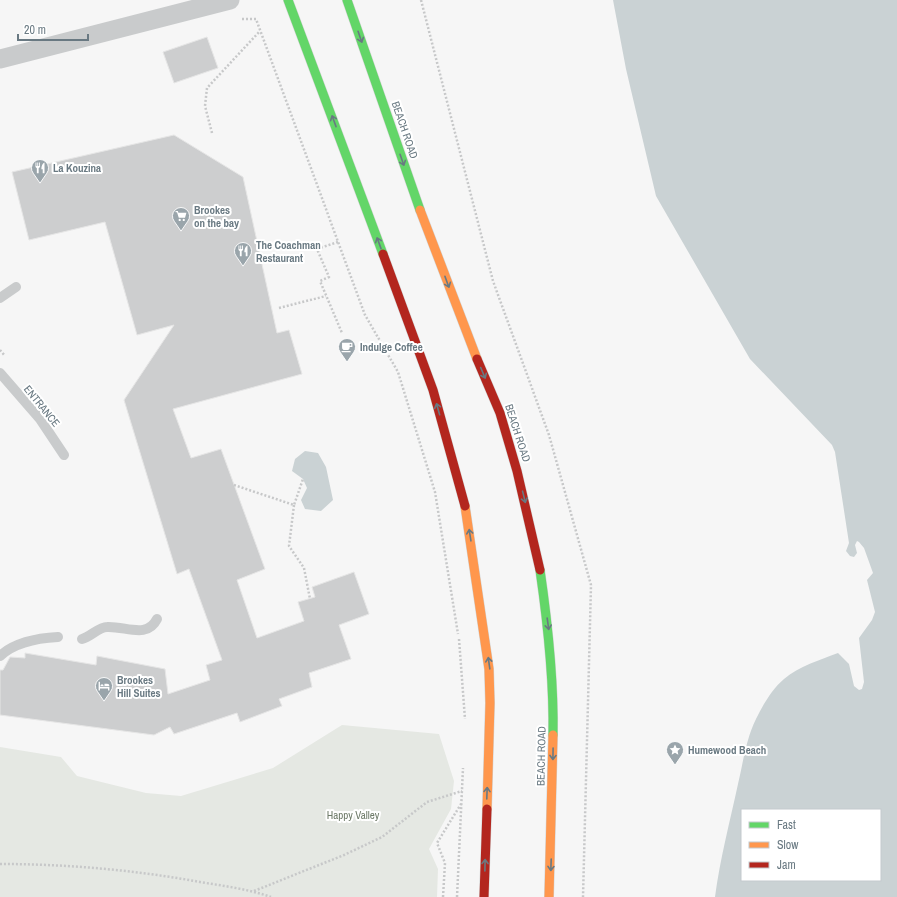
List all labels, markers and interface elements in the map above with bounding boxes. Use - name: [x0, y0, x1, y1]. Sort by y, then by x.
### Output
- scale bar: [18, 16, 88, 42]
- text: 20 m: [24, 22, 46, 38]
- one-way arrow: [357, 30, 364, 43]
- street label: BEACH ROAD: [389, 100, 421, 160]
- one-way arrow: [329, 116, 337, 128]
- one-way arrow: [399, 153, 407, 165]
- restaurant icon: La Kouzina: [30, 158, 50, 183]
- place label: La Kouzina: [53, 161, 101, 175]
- place label: Brookes on the bay: [194, 203, 239, 230]
- supermarket icon: Brookes on the bay: [171, 206, 191, 231]
- one-way arrow: [375, 237, 382, 250]
- place label: The Coachman Restaurant: [256, 238, 321, 265]
- restaurant icon: The Coachman Restaurant: [233, 241, 253, 266]
- one-way arrow: [444, 275, 452, 287]
- cafe icon: Indulge Coffee: [337, 337, 357, 362]
- place label: Indulge Coffee: [360, 340, 423, 354]
- one-way arrow: [480, 367, 487, 379]
- street label: ENTRANCE: [21, 382, 63, 430]
- street label: BEACH ROAD: [502, 402, 534, 464]
- one-way arrow: [434, 403, 441, 416]
- one-way arrow: [521, 490, 528, 503]
- one-way arrow: [466, 529, 474, 542]
- one-way arrow: [544, 617, 552, 630]
- one-way arrow: [485, 657, 493, 670]
- place label: Brookes Hill Suites: [117, 673, 161, 700]
- hotel icon: Brookes Hill Suites: [94, 676, 114, 701]
- street label: BEACH ROAD: [533, 726, 549, 786]
- place icon: Humewood Beach: [665, 740, 685, 765]
- place label: Humewood Beach: [688, 743, 766, 757]
- one-way arrow: [549, 747, 557, 760]
- one-way arrow: [483, 787, 491, 800]
- park label: Happy Valley: [327, 808, 380, 822]
- legend: [741, 809, 881, 881]
- text: Fast: [777, 817, 796, 833]
- text: Slow: [777, 837, 799, 853]
- text: Jam: [777, 857, 796, 873]
- one-way arrow: [547, 858, 554, 871]
- one-way arrow: [481, 859, 489, 872]

